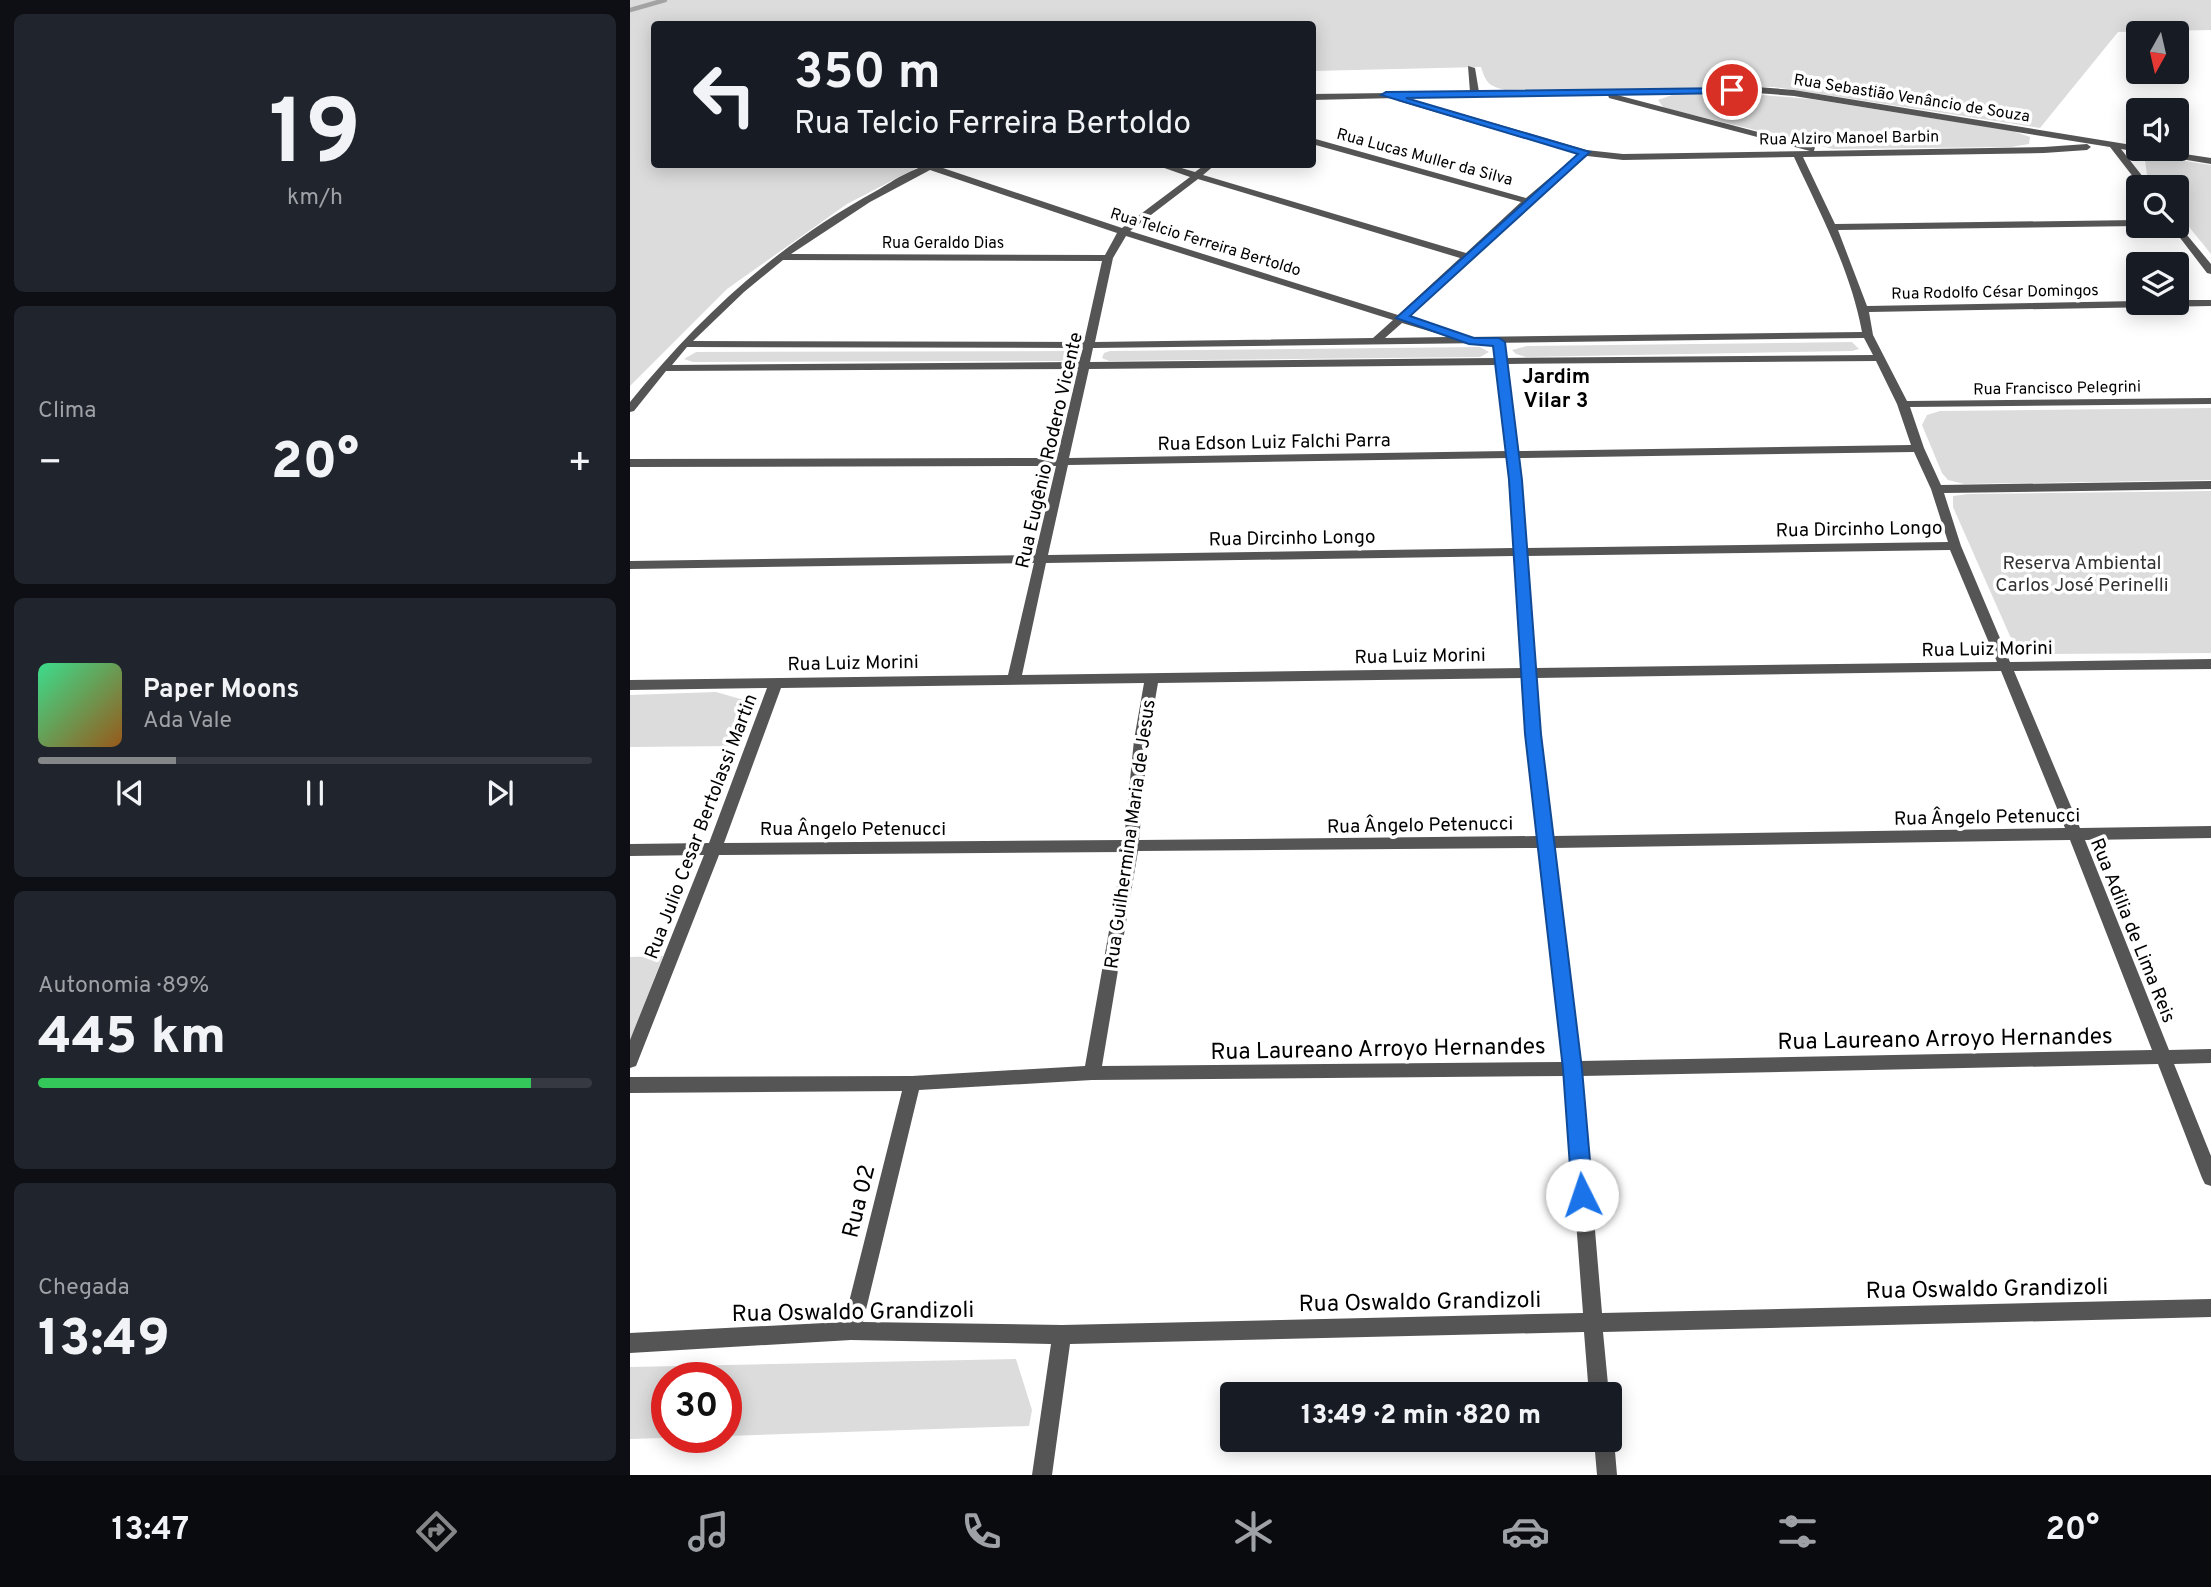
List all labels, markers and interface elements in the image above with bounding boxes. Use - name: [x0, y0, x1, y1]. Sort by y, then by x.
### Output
- north arrow: [2126, 21, 2189, 84]
- map controls: [2126, 21, 2189, 315]
- text: 350 m: [794, 44, 941, 106]
- icon: left: [679, 49, 770, 140]
- pin: [1702, 60, 1762, 120]
- street label: Rua Sebastião Venâncio de Souza: [1792, 70, 2031, 128]
- icon: arrive: [1713, 71, 1751, 109]
- text: 19: [269, 81, 361, 196]
- button: sound: [2126, 98, 2189, 161]
- text: Rua Telcio Ferreira Bertoldo: [794, 105, 1191, 145]
- street label: Rua Lucas Muller da Silva: [1334, 125, 1515, 191]
- street label: Rua Alziro Manoel Barbin: [1759, 127, 1939, 151]
- button: search: [2126, 175, 2189, 238]
- text: km/h: [287, 184, 343, 213]
- street label: Rua Telcio Ferreira Bertoldo: [1108, 204, 1303, 282]
- street label: Rua Geraldo Dias: [882, 234, 1004, 254]
- button: layers: [2126, 252, 2189, 315]
- street label: Rua Rodolfo César Domingos: [1891, 281, 2099, 305]
- street label: Rua Eugênio Rodero Vicente: [1011, 330, 1089, 571]
- district label: Jardim Vilar 3: [1522, 364, 1590, 415]
- street label: Rua Francisco Pelegrini: [1973, 378, 2141, 400]
- text: Clima: [38, 397, 96, 426]
- street label: Rua Edson Luiz Falchi Parra: [1157, 429, 1391, 457]
- text: 20°: [271, 431, 359, 497]
- text: −: [38, 440, 63, 489]
- text: +: [567, 440, 592, 489]
- street label: Rua Dircinho Longo: [1775, 517, 1943, 543]
- street label: Rua Dircinho Longo: [1208, 526, 1376, 552]
- park label: Reserva Ambiental Carlos José Perinelli: [1995, 552, 2169, 598]
- street label: Rua Luiz Morini: [1921, 637, 2053, 663]
- street label: Rua Luiz Morini: [1354, 644, 1486, 670]
- street label: Rua Luiz Morini: [787, 651, 919, 677]
- text: Paper Moons: [143, 674, 299, 707]
- street label: Rua Julio Cesar Bertolassi Martin: [640, 691, 764, 963]
- street label: Rua Guilhermina Maria de Jesus: [1100, 698, 1162, 970]
- text: Ada Vale: [143, 707, 232, 736]
- icon: previous: [111, 774, 149, 812]
- icon: pause: [296, 774, 334, 812]
- icon: next: [481, 774, 519, 812]
- street label: Rua Ângelo Petenucci: [1894, 803, 2080, 832]
- street label: Rua Ângelo Petenucci: [1327, 811, 1513, 840]
- street label: Rua Ângelo Petenucci: [760, 817, 946, 842]
- street label: Rua Adilia de Lima Reis: [2084, 835, 2180, 1027]
- text: Autonomia · 89%: [38, 972, 209, 1001]
- text: 445 km: [38, 1006, 226, 1072]
- street label: Rua Laureano Arroyo Hernandes: [1777, 1023, 2113, 1058]
- street label: Rua Laureano Arroyo Hernandes: [1210, 1033, 1546, 1068]
- position arrow: [1545, 1158, 1619, 1232]
- street label: Rua 02: [837, 1162, 883, 1241]
- text: Chegada: [38, 1274, 130, 1303]
- street label: Rua Oswaldo Grandizoli: [1865, 1274, 2109, 1307]
- street label: Rua Oswaldo Grandizoli: [1298, 1287, 1542, 1320]
- street label: Rua Oswaldo Grandizoli: [731, 1297, 975, 1330]
- text: 13:49: [38, 1308, 170, 1374]
- speed limit sign: 30: [651, 1362, 742, 1453]
- text: 13:49 · 2 min · 820 m: [1301, 1400, 1541, 1433]
- icon: directions: [412, 1507, 461, 1556]
- icon: music: [684, 1507, 733, 1556]
- icon: phone: [957, 1507, 1006, 1556]
- icon: climate: [1229, 1507, 1278, 1556]
- icon: car: [1501, 1507, 1550, 1556]
- icon: filters: [1773, 1507, 1822, 1556]
- text: 13:47: [112, 1511, 189, 1551]
- text: 20°: [2045, 1511, 2099, 1551]

